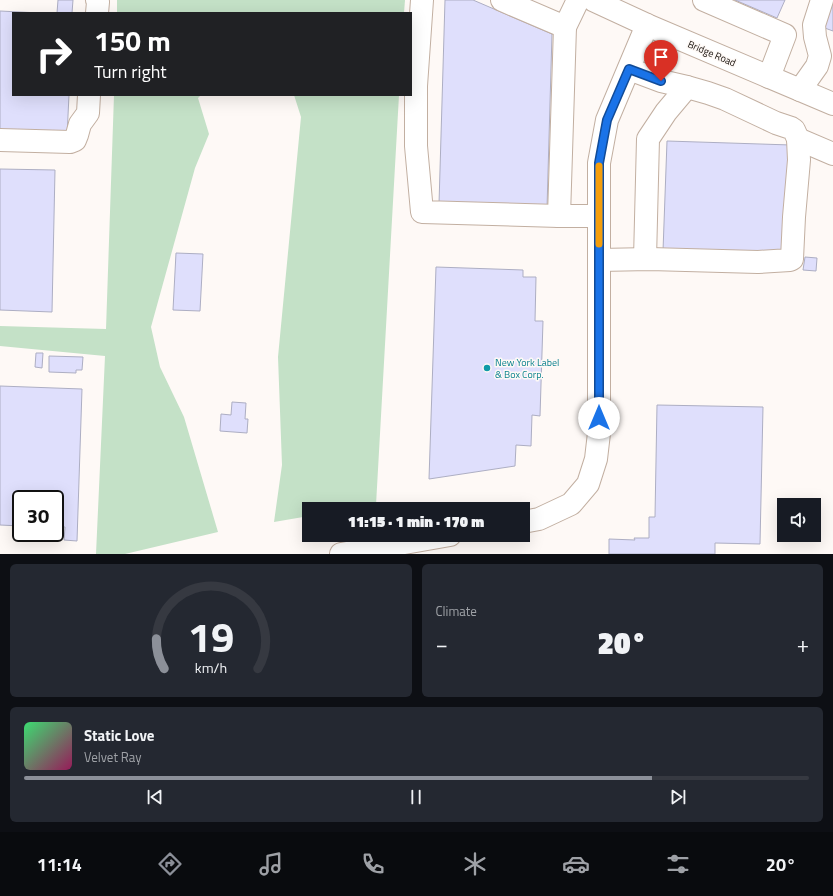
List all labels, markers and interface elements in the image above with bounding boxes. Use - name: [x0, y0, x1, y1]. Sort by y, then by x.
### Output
- text: 150 m: [94, 19, 171, 62]
- icon: right: [28, 28, 80, 80]
- street label: Bridge Road: [685, 37, 738, 70]
- pin: [644, 40, 678, 81]
- icon: arrive: [650, 46, 672, 68]
- text: Turn right: [94, 58, 167, 85]
- place label: New York Label & Box Corp.: [495, 355, 559, 382]
- marker: New York Label & Box Corp.: [482, 363, 492, 373]
- position arrow: [578, 397, 620, 439]
- speed limit sign: 30: [12, 490, 64, 542]
- map controls: [777, 498, 821, 542]
- button: sound: [777, 498, 821, 542]
- text: 11:15 · 1 min · 170 m: [348, 510, 484, 533]
- text: Climate: [436, 601, 477, 621]
- text: 19: [187, 604, 234, 667]
- text: 20°: [598, 620, 647, 666]
- text: −: [436, 627, 448, 661]
- text: +: [797, 627, 809, 661]
- text: km/h: [195, 656, 227, 678]
- text: Static Love: [84, 724, 155, 747]
- text: Velvet Ray: [84, 747, 142, 767]
- icon: previous: [144, 786, 166, 808]
- icon: pause: [405, 786, 427, 808]
- icon: next: [667, 786, 689, 808]
- icon: directions: [156, 850, 184, 878]
- icon: music: [257, 850, 285, 878]
- icon: phone: [359, 850, 387, 878]
- icon: climate: [461, 850, 489, 878]
- icon: car: [562, 850, 590, 878]
- icon: filters: [664, 850, 692, 878]
- text: 11:14: [37, 851, 82, 878]
- text: 20°: [766, 851, 796, 878]

